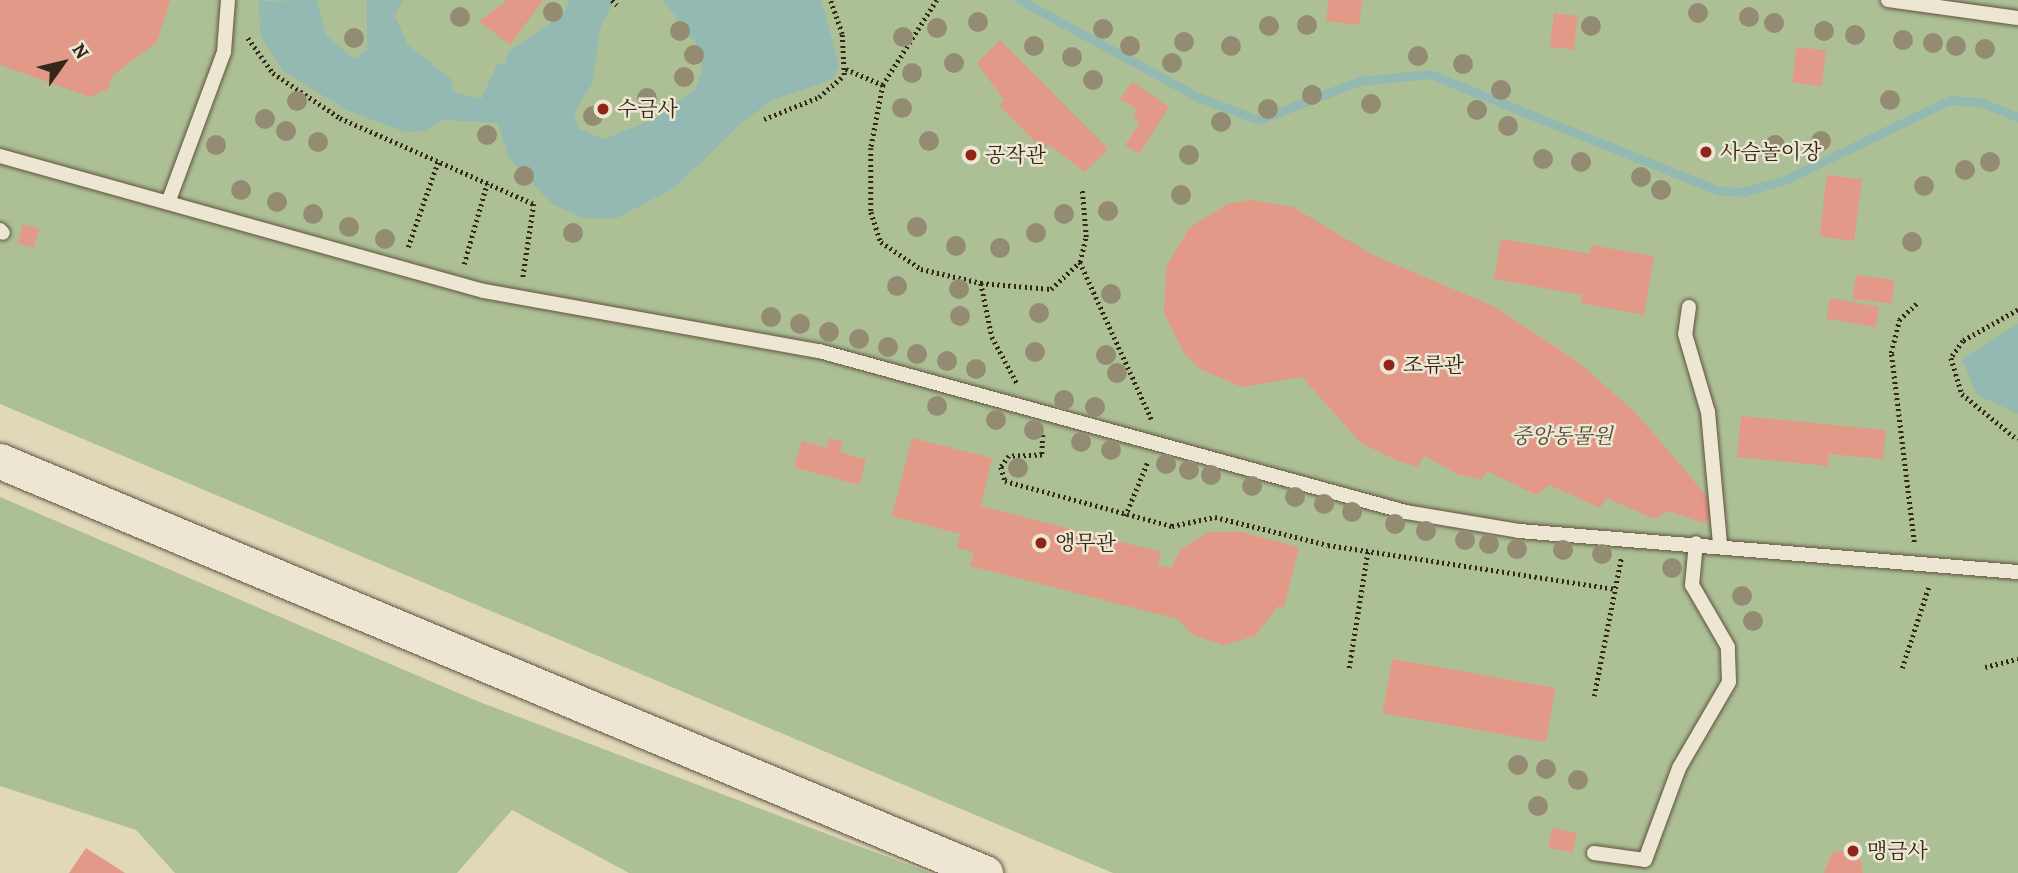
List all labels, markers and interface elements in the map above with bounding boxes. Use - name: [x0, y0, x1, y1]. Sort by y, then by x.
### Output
- north arrow: [28, 28, 98, 98]
- text: N: [66, 38, 95, 64]
- place label: 수금사: [617, 96, 678, 122]
- marker: 수금사: [595, 101, 611, 117]
- place label: 사슴놀이장: [1720, 139, 1821, 165]
- place label: 공작관: [985, 142, 1046, 168]
- marker: 사슴놀이장: [1698, 144, 1714, 160]
- marker: 공작관: [963, 147, 979, 163]
- place label: 조류관: [1403, 352, 1464, 378]
- marker: 조류관: [1381, 357, 1397, 373]
- park label: 중앙동물원: [1511, 423, 1613, 449]
- place label: 앵무관: [1055, 530, 1116, 556]
- marker: 앵무관: [1033, 535, 1049, 551]
- place label: 맹금사: [1867, 838, 1928, 864]
- marker: 맹금사: [1845, 843, 1861, 859]

